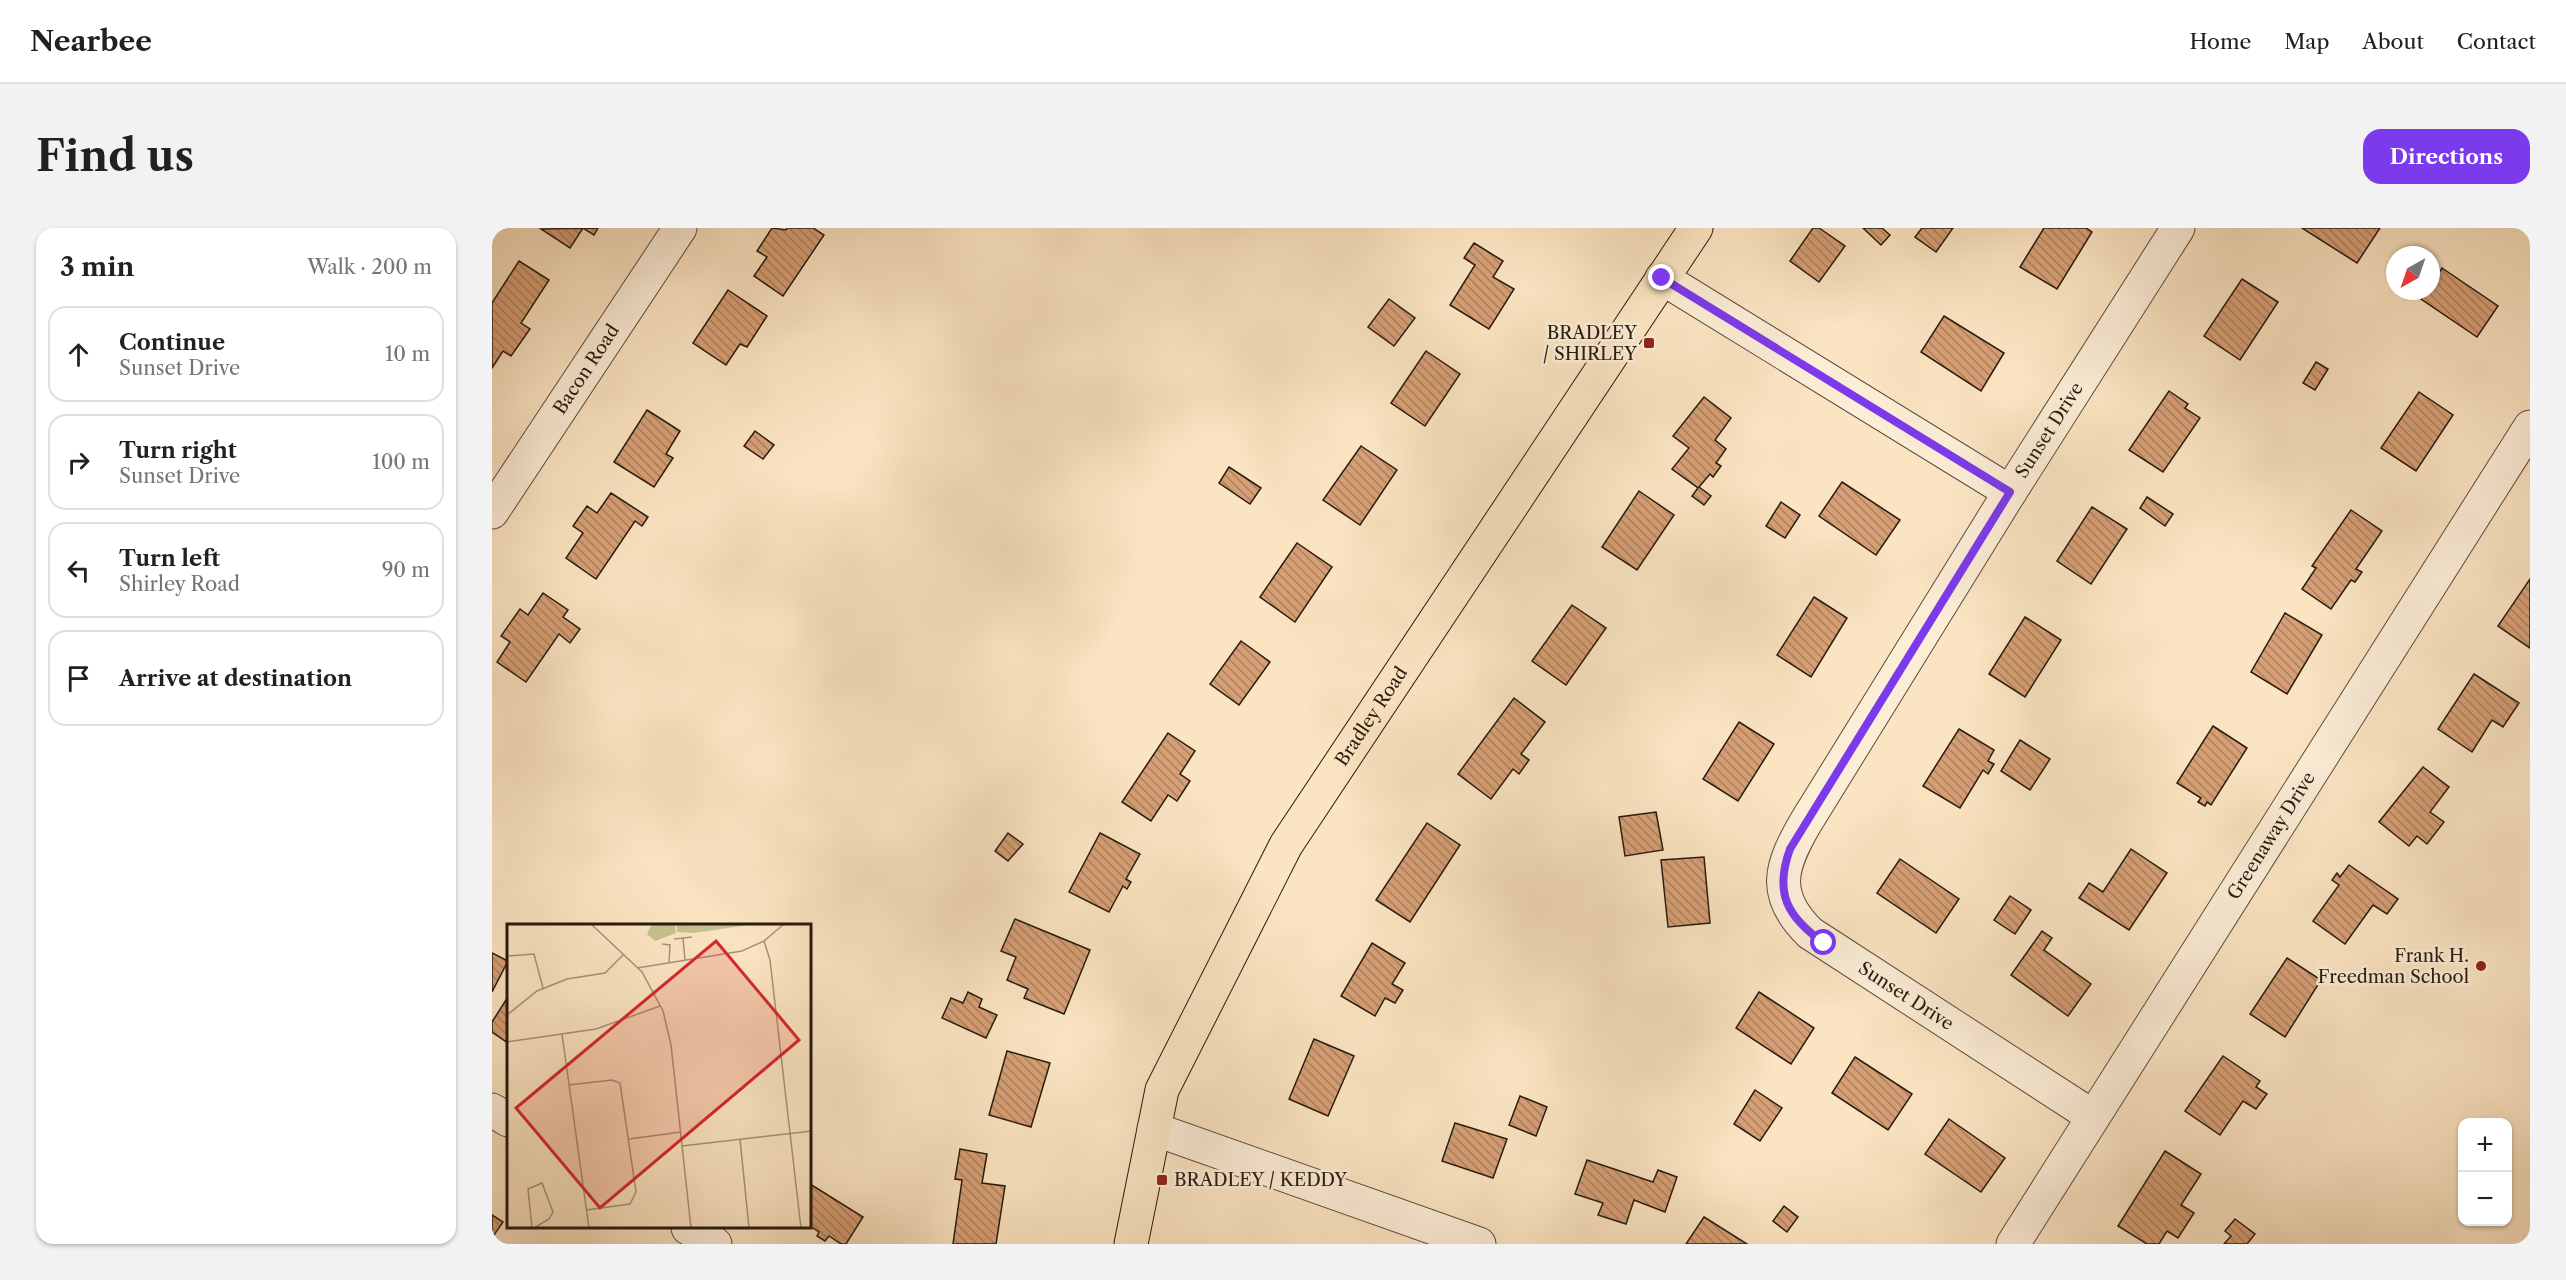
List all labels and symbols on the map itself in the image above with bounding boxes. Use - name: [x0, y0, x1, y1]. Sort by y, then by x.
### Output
- north arrow: [2386, 246, 2440, 300]
- route end: [1648, 264, 1674, 290]
- street label: Bacon Road: [549, 320, 624, 419]
- place label: BRADLEY / SHIRLEY: [1543, 322, 1638, 365]
- marker: BRADLEY / SHIRLEY: [1642, 336, 1656, 350]
- street label: Sunset Drive: [2011, 378, 2088, 482]
- street label: Bradley Road: [1331, 663, 1412, 770]
- street label: Greenaway Drive: [2223, 768, 2320, 904]
- inset map: [507, 924, 812, 1229]
- route start: [1810, 929, 1836, 955]
- place label: Frank H. Freedman School: [2318, 945, 2469, 988]
- street label: Sunset Drive: [1854, 957, 1958, 1035]
- marker: Frank H. Freedman School: [2474, 959, 2488, 973]
- place label: BRADLEY / KEDDY: [1174, 1169, 1348, 1191]
- marker: BRADLEY / KEDDY: [1155, 1173, 1169, 1187]

